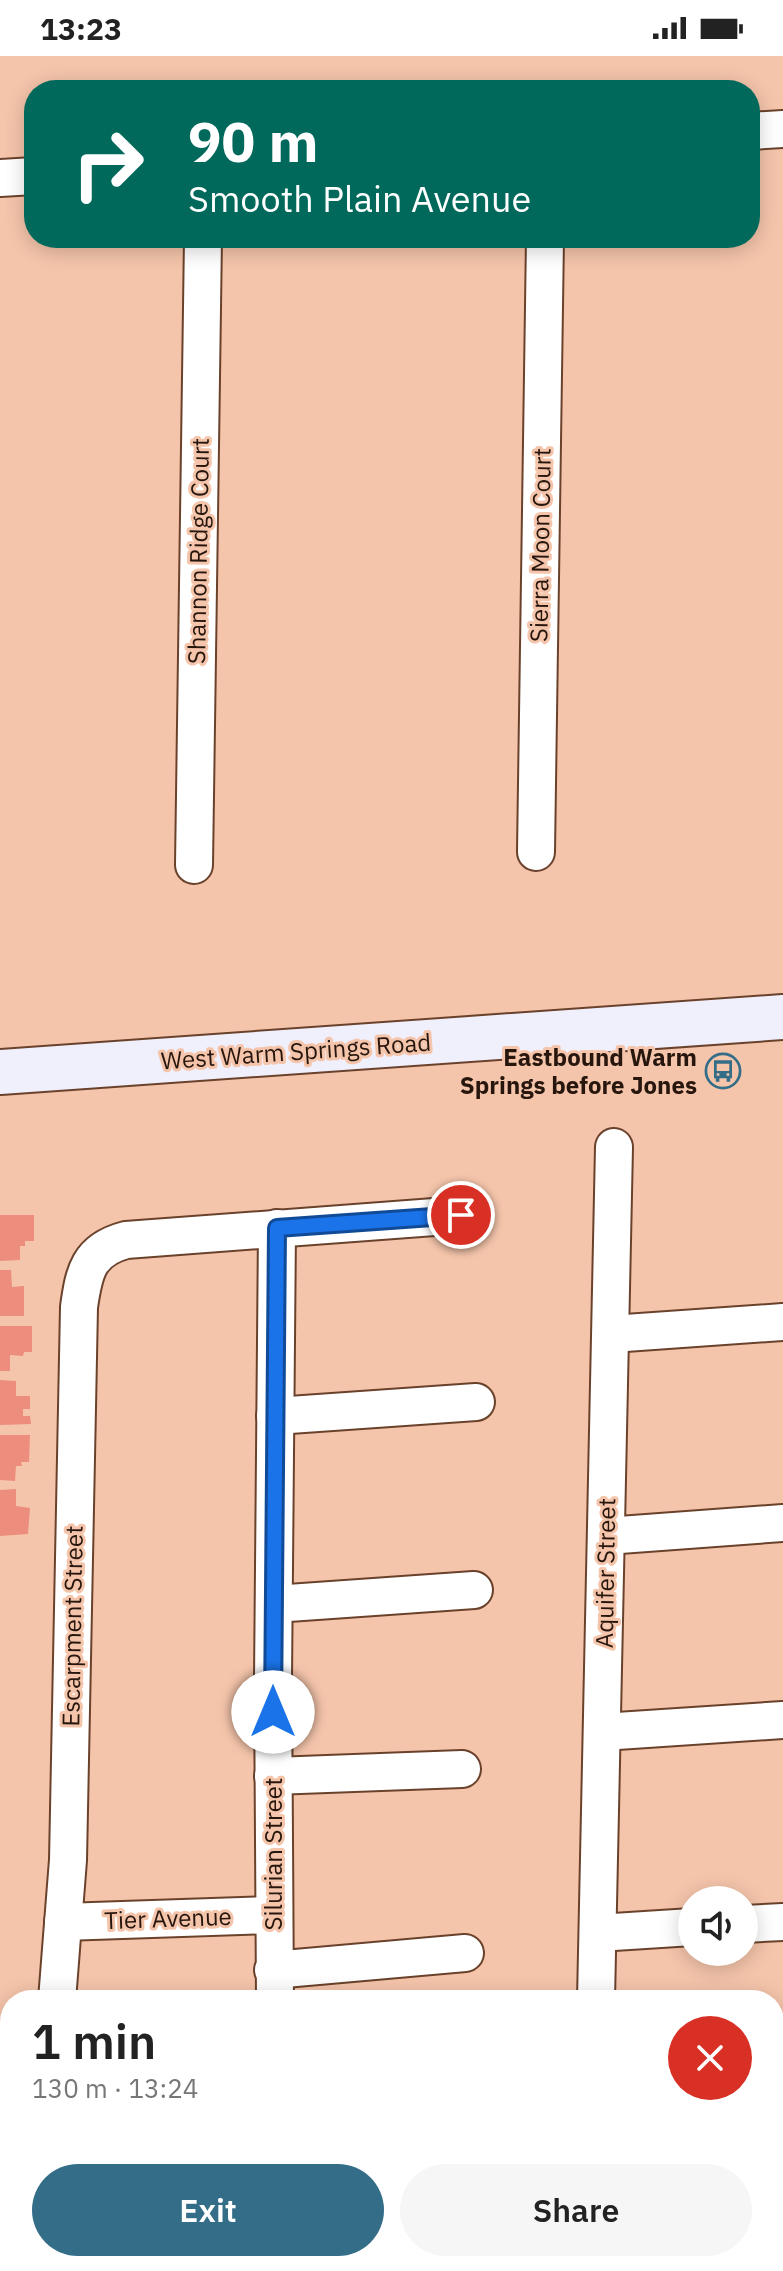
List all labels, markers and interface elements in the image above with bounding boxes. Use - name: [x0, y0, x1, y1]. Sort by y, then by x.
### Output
- text: 13:23: [40, 9, 122, 48]
- text: 90 m: [188, 105, 318, 177]
- icon: right: [56, 112, 160, 216]
- text: Smooth Plain Avenue: [188, 175, 531, 222]
- street label: Shannon Ridge Court: [180, 438, 216, 664]
- street label: Sierra Moon Court: [522, 448, 558, 642]
- street label: West Warm Springs Road: [160, 1026, 432, 1076]
- place label: Eastbound Warm Springs before Jones: [460, 1041, 697, 1101]
- bus stop icon: Eastbound Warm Springs before Jones: [704, 1052, 742, 1090]
- pin: [427, 1181, 495, 1249]
- icon: arrive: [439, 1193, 483, 1237]
- street label: Aquifer Street: [588, 1498, 622, 1648]
- street label: Escarpment Street: [54, 1525, 90, 1727]
- position arrow: [231, 1670, 315, 1754]
- street label: Silurian Street: [257, 1778, 289, 1930]
- map controls: [678, 1886, 758, 1966]
- button: sound: [678, 1886, 758, 1966]
- street label: Tier Avenue: [104, 1900, 232, 1936]
- text: 1 min: [32, 2010, 156, 2072]
- button: close: [668, 2016, 752, 2100]
- text: 130 m · 13:24: [32, 2071, 198, 2105]
- button: Exit: [32, 2164, 384, 2256]
- button: Share: [400, 2164, 752, 2256]

